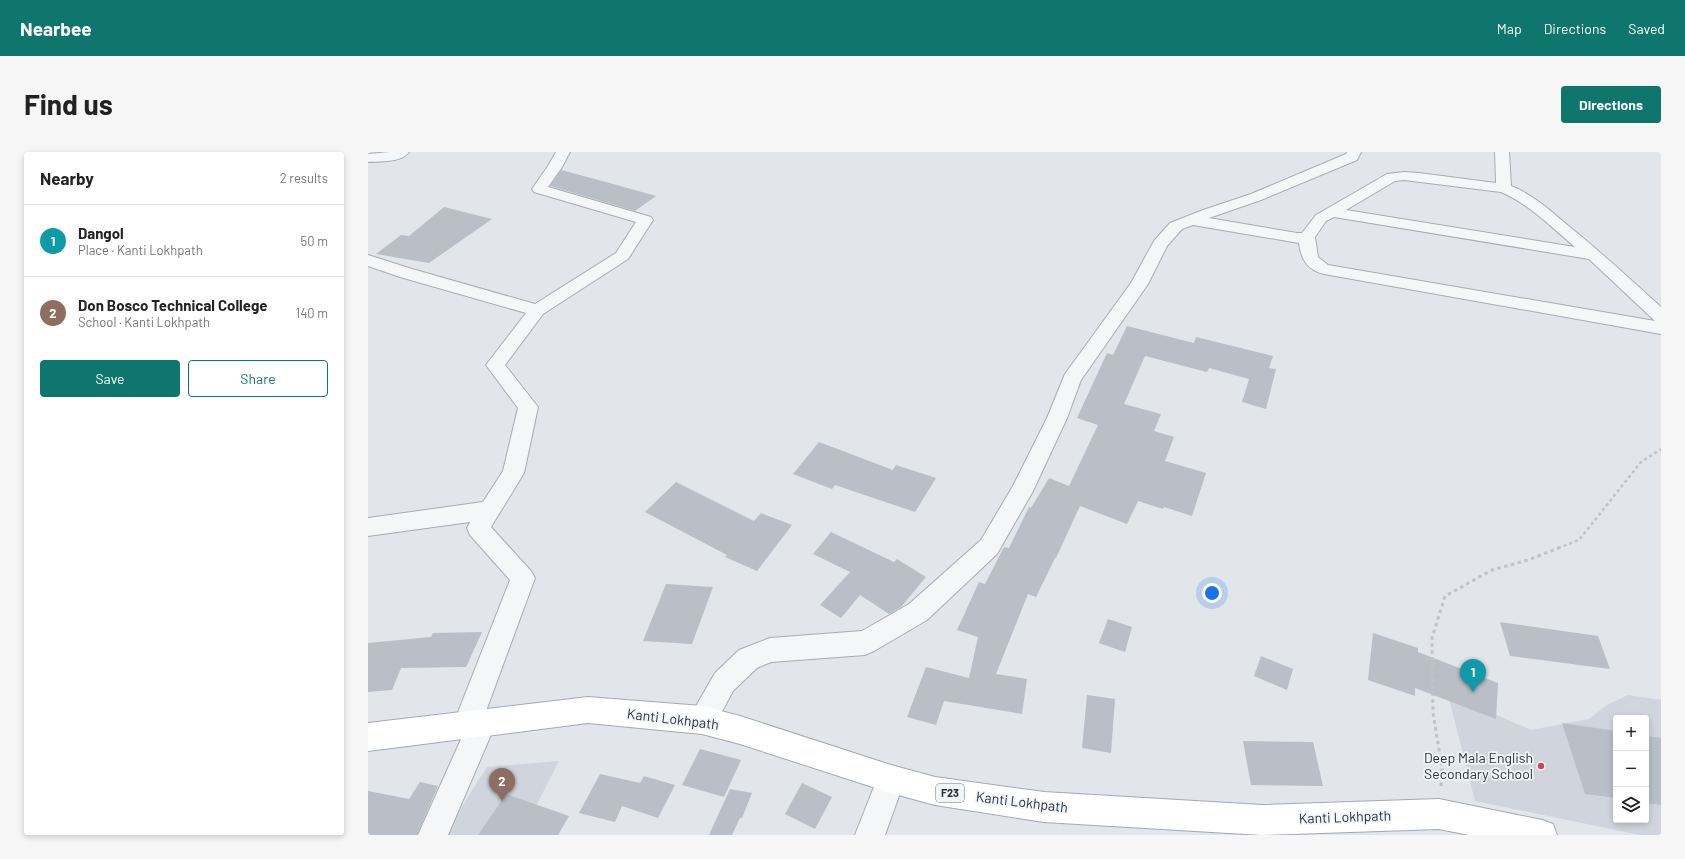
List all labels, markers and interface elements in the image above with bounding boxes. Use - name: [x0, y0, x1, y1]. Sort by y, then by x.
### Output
- text: Nearbee: [20, 17, 92, 40]
- text: Map: [1497, 20, 1522, 37]
- text: Directions: [1544, 20, 1606, 37]
- text: Saved: [1628, 20, 1665, 37]
- button: Directions: [1561, 86, 1661, 123]
- text: Find us: [24, 87, 113, 121]
- text: Nearby: [40, 168, 94, 188]
- text: 2 results: [280, 170, 328, 186]
- text: Dangol: [78, 224, 124, 242]
- text: 1: [51, 233, 55, 249]
- text: 50 m: [301, 233, 328, 249]
- text: Place · Kanti Lokhpath: [78, 242, 203, 258]
- text: Don Bosco Technical College: [78, 296, 267, 314]
- text: 2: [49, 305, 57, 321]
- text: 140 m: [296, 305, 328, 321]
- text: School · Kanti Lokhpath: [78, 314, 210, 330]
- button: Save: [40, 360, 180, 397]
- button: Share: [188, 360, 328, 397]
- your location: [1202, 583, 1222, 603]
- pin: 1: [1460, 659, 1486, 692]
- street label: Kanti Lokhpath: [626, 704, 720, 733]
- map controls: [1613, 715, 1649, 823]
- button: +: [1613, 715, 1649, 751]
- place label: Deep Mala English Secondary School: [1424, 749, 1533, 782]
- button: −: [1613, 751, 1649, 787]
- marker: Deep Mala English Secondary School: [1536, 761, 1546, 771]
- pin: 2: [489, 768, 515, 801]
- road number: F23: [936, 784, 964, 802]
- street label: Kanti Lokhpath: [975, 787, 1069, 816]
- button: layers: [1613, 787, 1649, 823]
- street label: Kanti Lokhpath: [1299, 806, 1391, 827]

